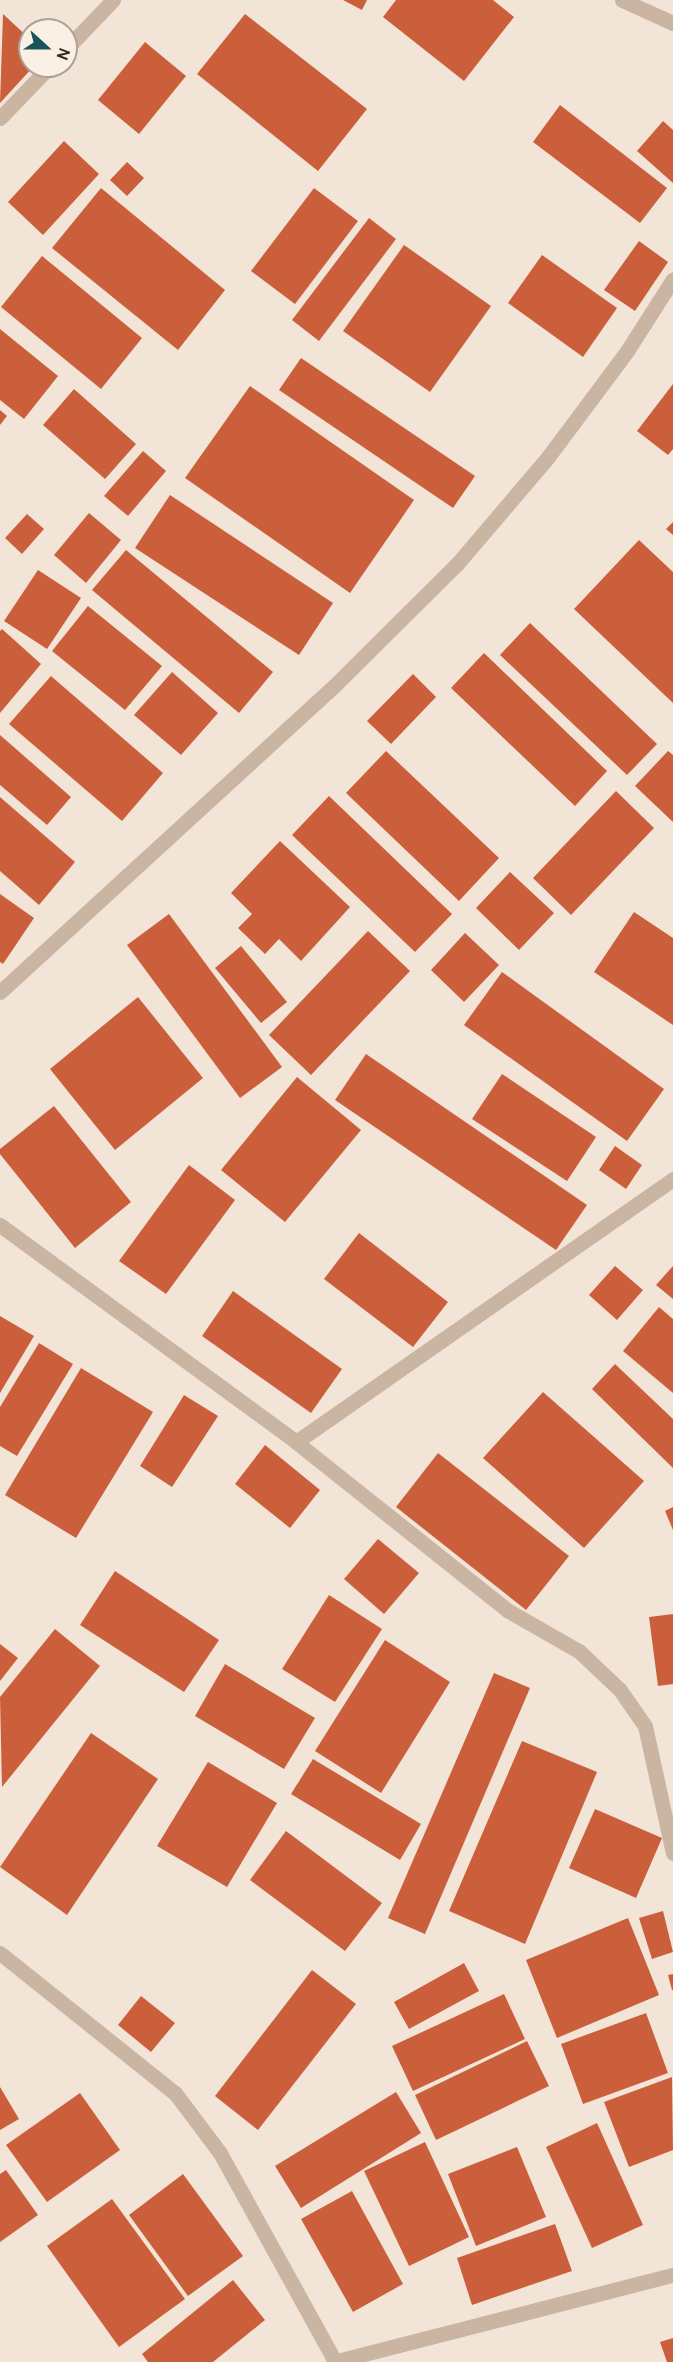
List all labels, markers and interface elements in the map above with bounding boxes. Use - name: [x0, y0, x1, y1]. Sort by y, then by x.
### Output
- north arrow: [18, 18, 78, 78]
- text: N: [53, 45, 74, 63]

